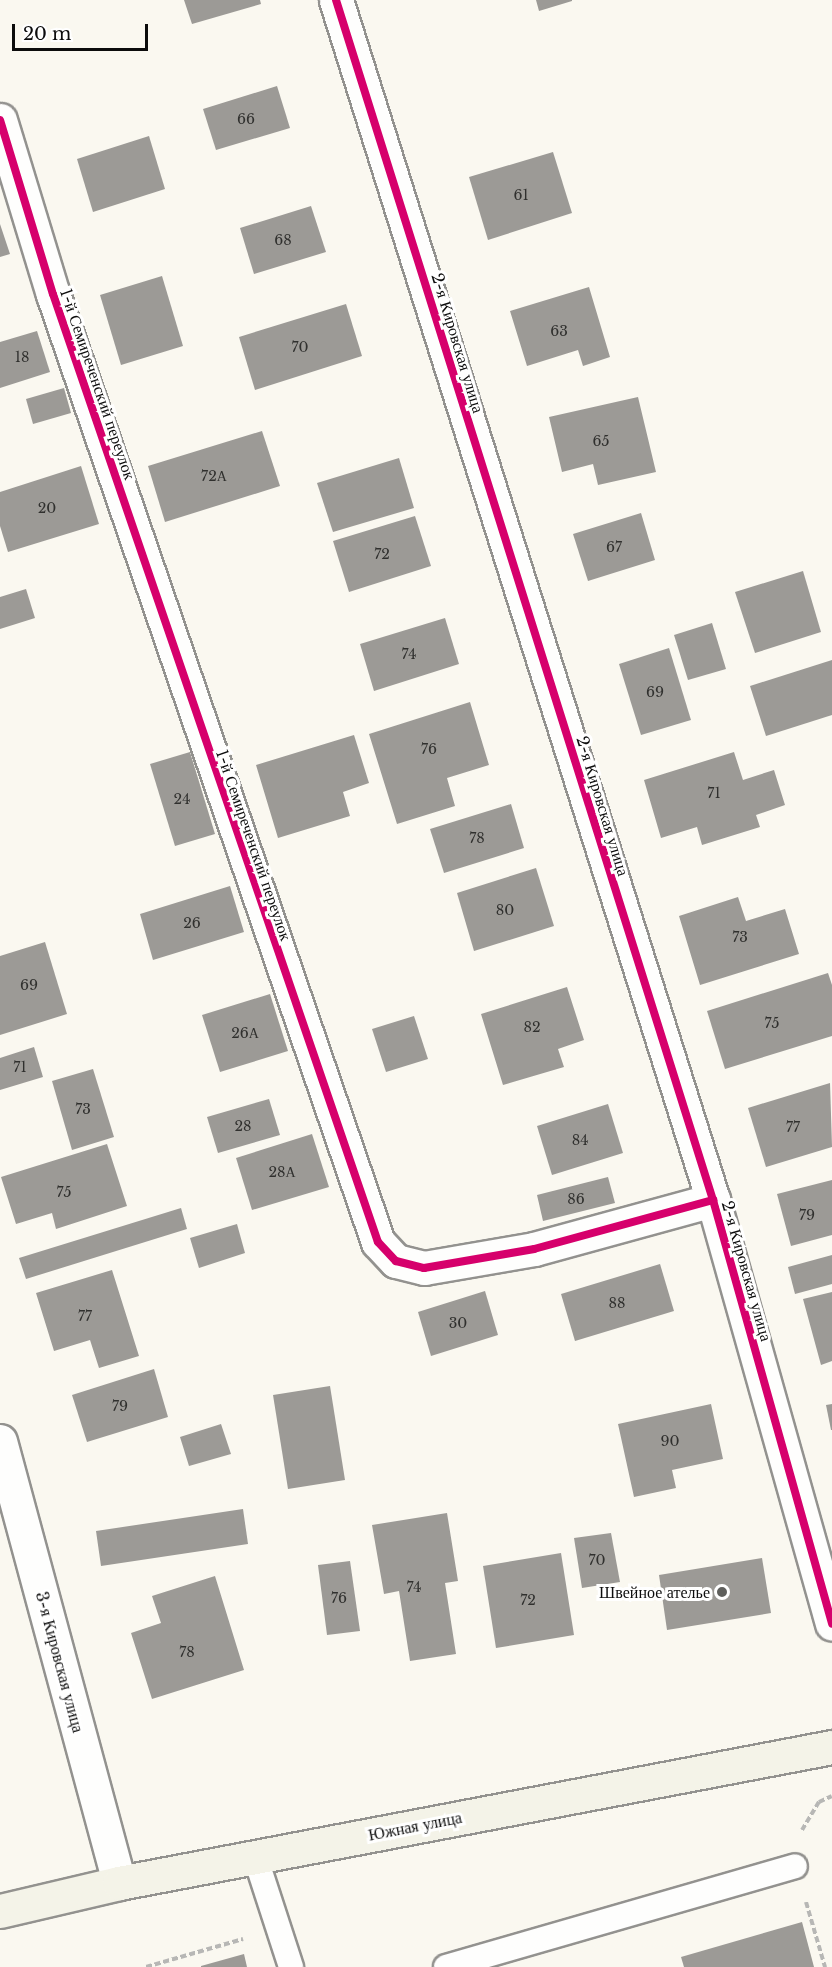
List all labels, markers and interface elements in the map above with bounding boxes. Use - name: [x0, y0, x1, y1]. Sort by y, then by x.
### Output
- scale bar: [15, 12, 152, 50]
- text: 20 m: [23, 23, 71, 45]
- house number: 66: [237, 111, 255, 127]
- house number: 61: [513, 187, 529, 203]
- house number: 68: [274, 232, 292, 248]
- street label: 2-я Кировская улица: [428, 271, 488, 415]
- street label: 1-й Семиреченский переулок: [56, 286, 140, 482]
- house number: 63: [550, 323, 568, 339]
- house number: 70: [291, 339, 309, 355]
- house number: 18: [15, 349, 29, 365]
- house number: 65: [593, 433, 609, 449]
- house number: 72А: [201, 468, 227, 484]
- house number: 20: [38, 500, 56, 516]
- house number: 67: [606, 539, 622, 555]
- house number: 72: [374, 546, 390, 562]
- house number: 74: [402, 646, 416, 662]
- house number: 69: [646, 684, 664, 700]
- street label: 2-я Кировская улица: [573, 734, 633, 878]
- house number: 76: [421, 741, 437, 757]
- street label: 1-й Семиреченский переулок: [212, 747, 296, 943]
- house number: 71: [707, 785, 721, 801]
- house number: 24: [174, 791, 190, 807]
- house number: 78: [469, 830, 485, 846]
- house number: 80: [496, 902, 514, 918]
- house number: 26: [183, 915, 201, 931]
- house number: 73: [732, 929, 748, 945]
- house number: 69: [20, 977, 38, 993]
- house number: 75: [765, 1015, 779, 1031]
- house number: 82: [523, 1019, 541, 1035]
- house number: 26А: [231, 1025, 259, 1041]
- house number: 71: [13, 1059, 27, 1075]
- house number: 73: [75, 1101, 91, 1117]
- house number: 28: [234, 1118, 252, 1134]
- house number: 77: [786, 1119, 800, 1135]
- house number: 84: [572, 1132, 588, 1148]
- house number: 28А: [268, 1164, 296, 1180]
- house number: 75: [57, 1184, 71, 1200]
- house number: 86: [567, 1191, 585, 1207]
- street label: 2-я Кировская улица: [718, 1199, 776, 1343]
- house number: 79: [799, 1207, 815, 1223]
- house number: 88: [609, 1295, 625, 1311]
- house number: 77: [78, 1308, 92, 1324]
- house number: 30: [449, 1315, 467, 1331]
- house number: 79: [112, 1398, 128, 1414]
- house number: 90: [661, 1433, 679, 1449]
- house number: 70: [588, 1552, 606, 1568]
- house number: 74: [407, 1579, 421, 1595]
- place label: Швейное ателье: [599, 1582, 710, 1602]
- marker: Швейное ателье: [715, 1585, 729, 1599]
- street label: 3-я Кировская улица: [32, 1589, 88, 1735]
- house number: 76: [331, 1590, 347, 1606]
- house number: 72: [520, 1592, 536, 1608]
- house number: 78: [179, 1644, 195, 1660]
- street label: Южная улица: [367, 1808, 463, 1844]

